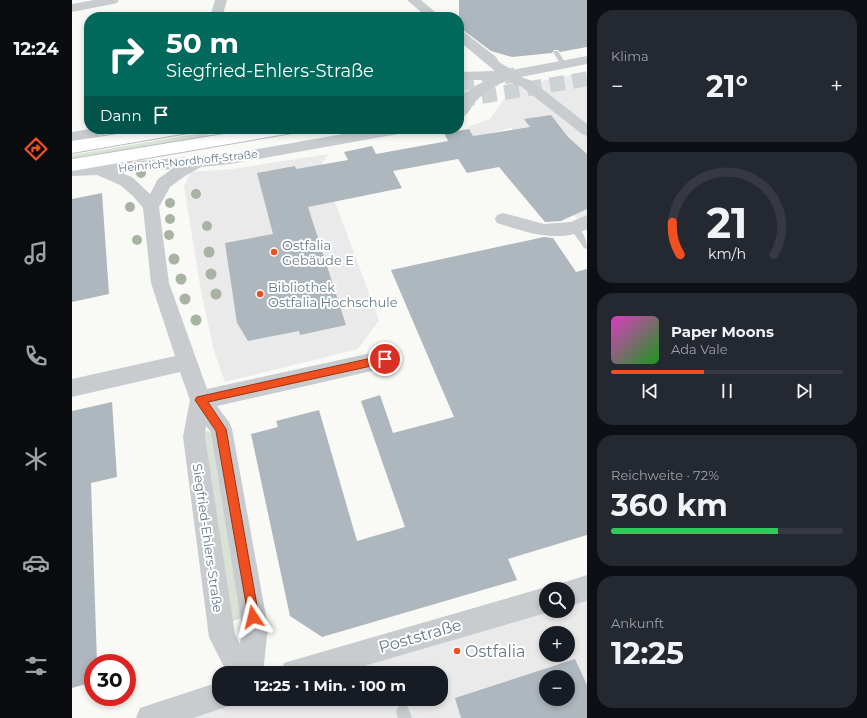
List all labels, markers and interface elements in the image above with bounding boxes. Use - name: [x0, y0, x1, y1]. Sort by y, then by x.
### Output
- text: 50 m: [166, 26, 239, 60]
- icon: right: [100, 28, 152, 80]
- text: 12:24: [13, 38, 59, 60]
- text: Klima: [611, 48, 649, 64]
- text: Siegfried-Ehlers-Straße: [166, 60, 374, 82]
- text: 21°: [706, 68, 748, 105]
- text: −: [611, 73, 624, 100]
- text: +: [830, 73, 843, 100]
- icon: arrive: [150, 104, 172, 126]
- text: Dann: [100, 106, 142, 125]
- icon: directions: [22, 135, 50, 163]
- street label: Heinrich-Nordhoff-Straße: [118, 147, 259, 175]
- text: 21: [707, 198, 747, 248]
- place label: Ostfalia Gebäude E: [282, 237, 354, 268]
- icon: music: [22, 239, 50, 267]
- text: km/h: [708, 245, 746, 263]
- marker: Ostfalia Gebäude E: [269, 247, 279, 257]
- place label: Bibliothek Ostfalia Hochschule: [268, 279, 398, 310]
- marker: Bibliothek Ostfalia Hochschule: [255, 289, 265, 299]
- text: Paper Moons: [671, 322, 774, 341]
- text: Ada Vale: [671, 341, 728, 357]
- icon: phone: [22, 342, 50, 370]
- pin: [368, 342, 402, 376]
- icon: arrive: [374, 348, 396, 370]
- icon: previous: [639, 380, 661, 402]
- icon: pause: [716, 380, 738, 402]
- icon: next: [793, 380, 815, 402]
- icon: climate: [22, 445, 50, 473]
- street label: Siegfried-Ehlers-Straße: [190, 463, 226, 614]
- text: Reichweite · 72%: [611, 467, 719, 483]
- text: 360 km: [611, 487, 728, 524]
- icon: car: [22, 549, 50, 577]
- map controls: [539, 582, 575, 706]
- button: search: [539, 582, 575, 618]
- position arrow: [232, 596, 274, 638]
- street label: Poststraße: [376, 615, 464, 657]
- text: Ankunft: [611, 615, 664, 631]
- button: +: [539, 626, 575, 662]
- text: 12:25: [611, 635, 684, 672]
- place label: Ostfalia: [465, 642, 525, 661]
- marker: Ostfalia: [452, 646, 462, 656]
- icon: filters: [22, 652, 50, 680]
- speed limit sign: 30: [84, 654, 136, 706]
- button: −: [539, 670, 575, 706]
- text: 12:25 · 1 Min. · 100 m: [254, 676, 406, 695]

